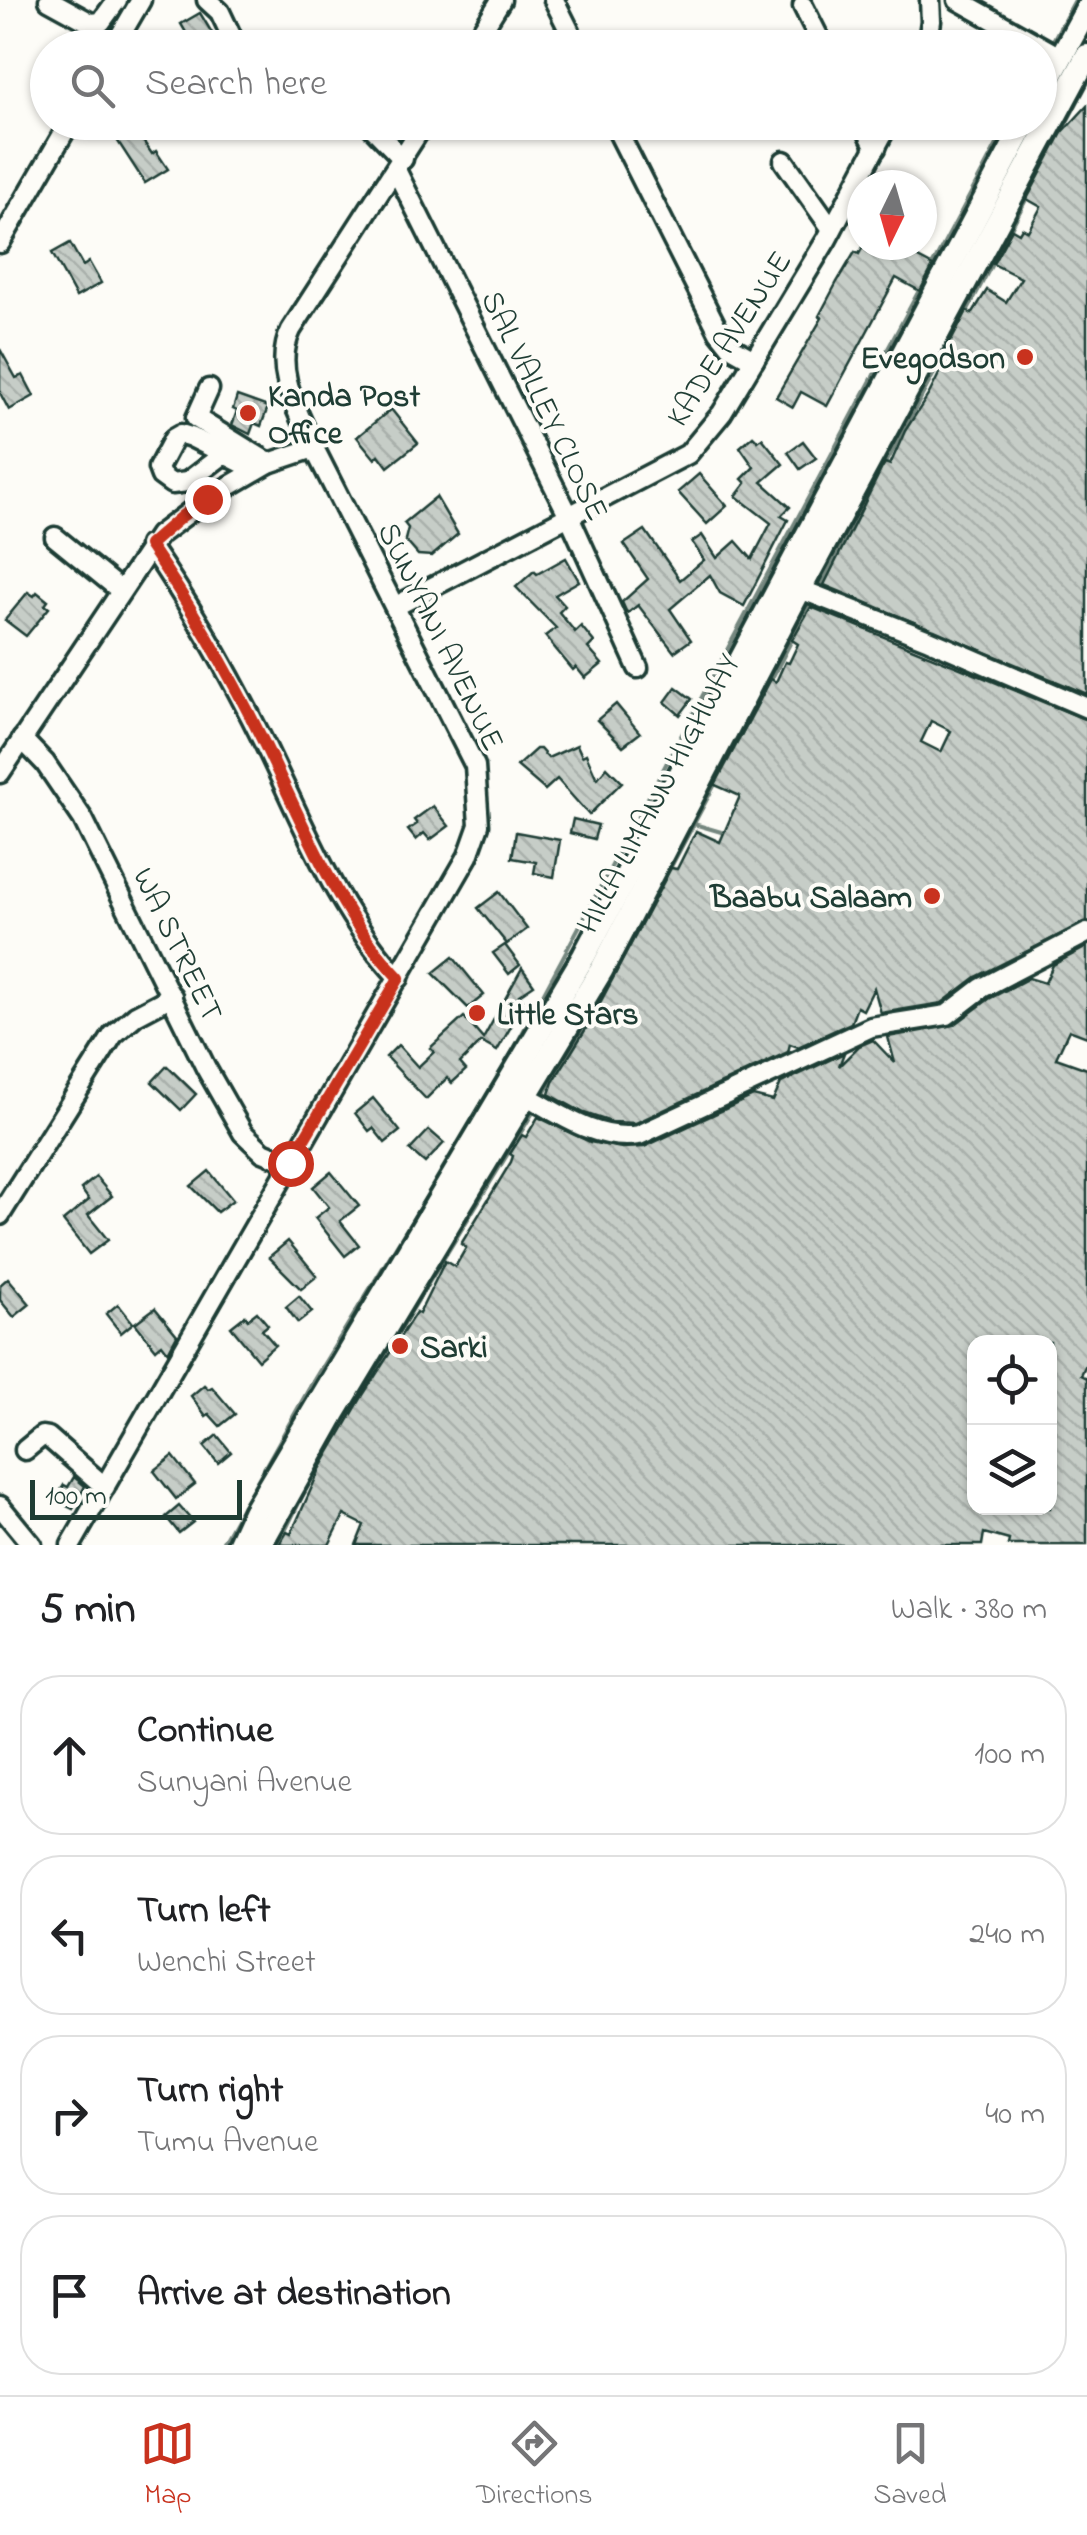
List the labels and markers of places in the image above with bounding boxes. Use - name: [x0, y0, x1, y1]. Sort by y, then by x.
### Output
- place label: Evegodson: [860, 337, 1005, 385]
- marker: Evegodson: [1014, 346, 1036, 368]
- place label: Kanda Post Office: [268, 375, 420, 459]
- marker: Kanda Post Office: [237, 402, 259, 424]
- place label: Baabu Salaam: [708, 876, 912, 923]
- marker: Baabu Salaam: [921, 885, 943, 907]
- place label: Little Stars: [497, 993, 639, 1040]
- marker: Little Stars: [466, 1002, 488, 1024]
- place label: Sarki: [420, 1326, 488, 1373]
- marker: Sarki: [389, 1335, 411, 1357]

